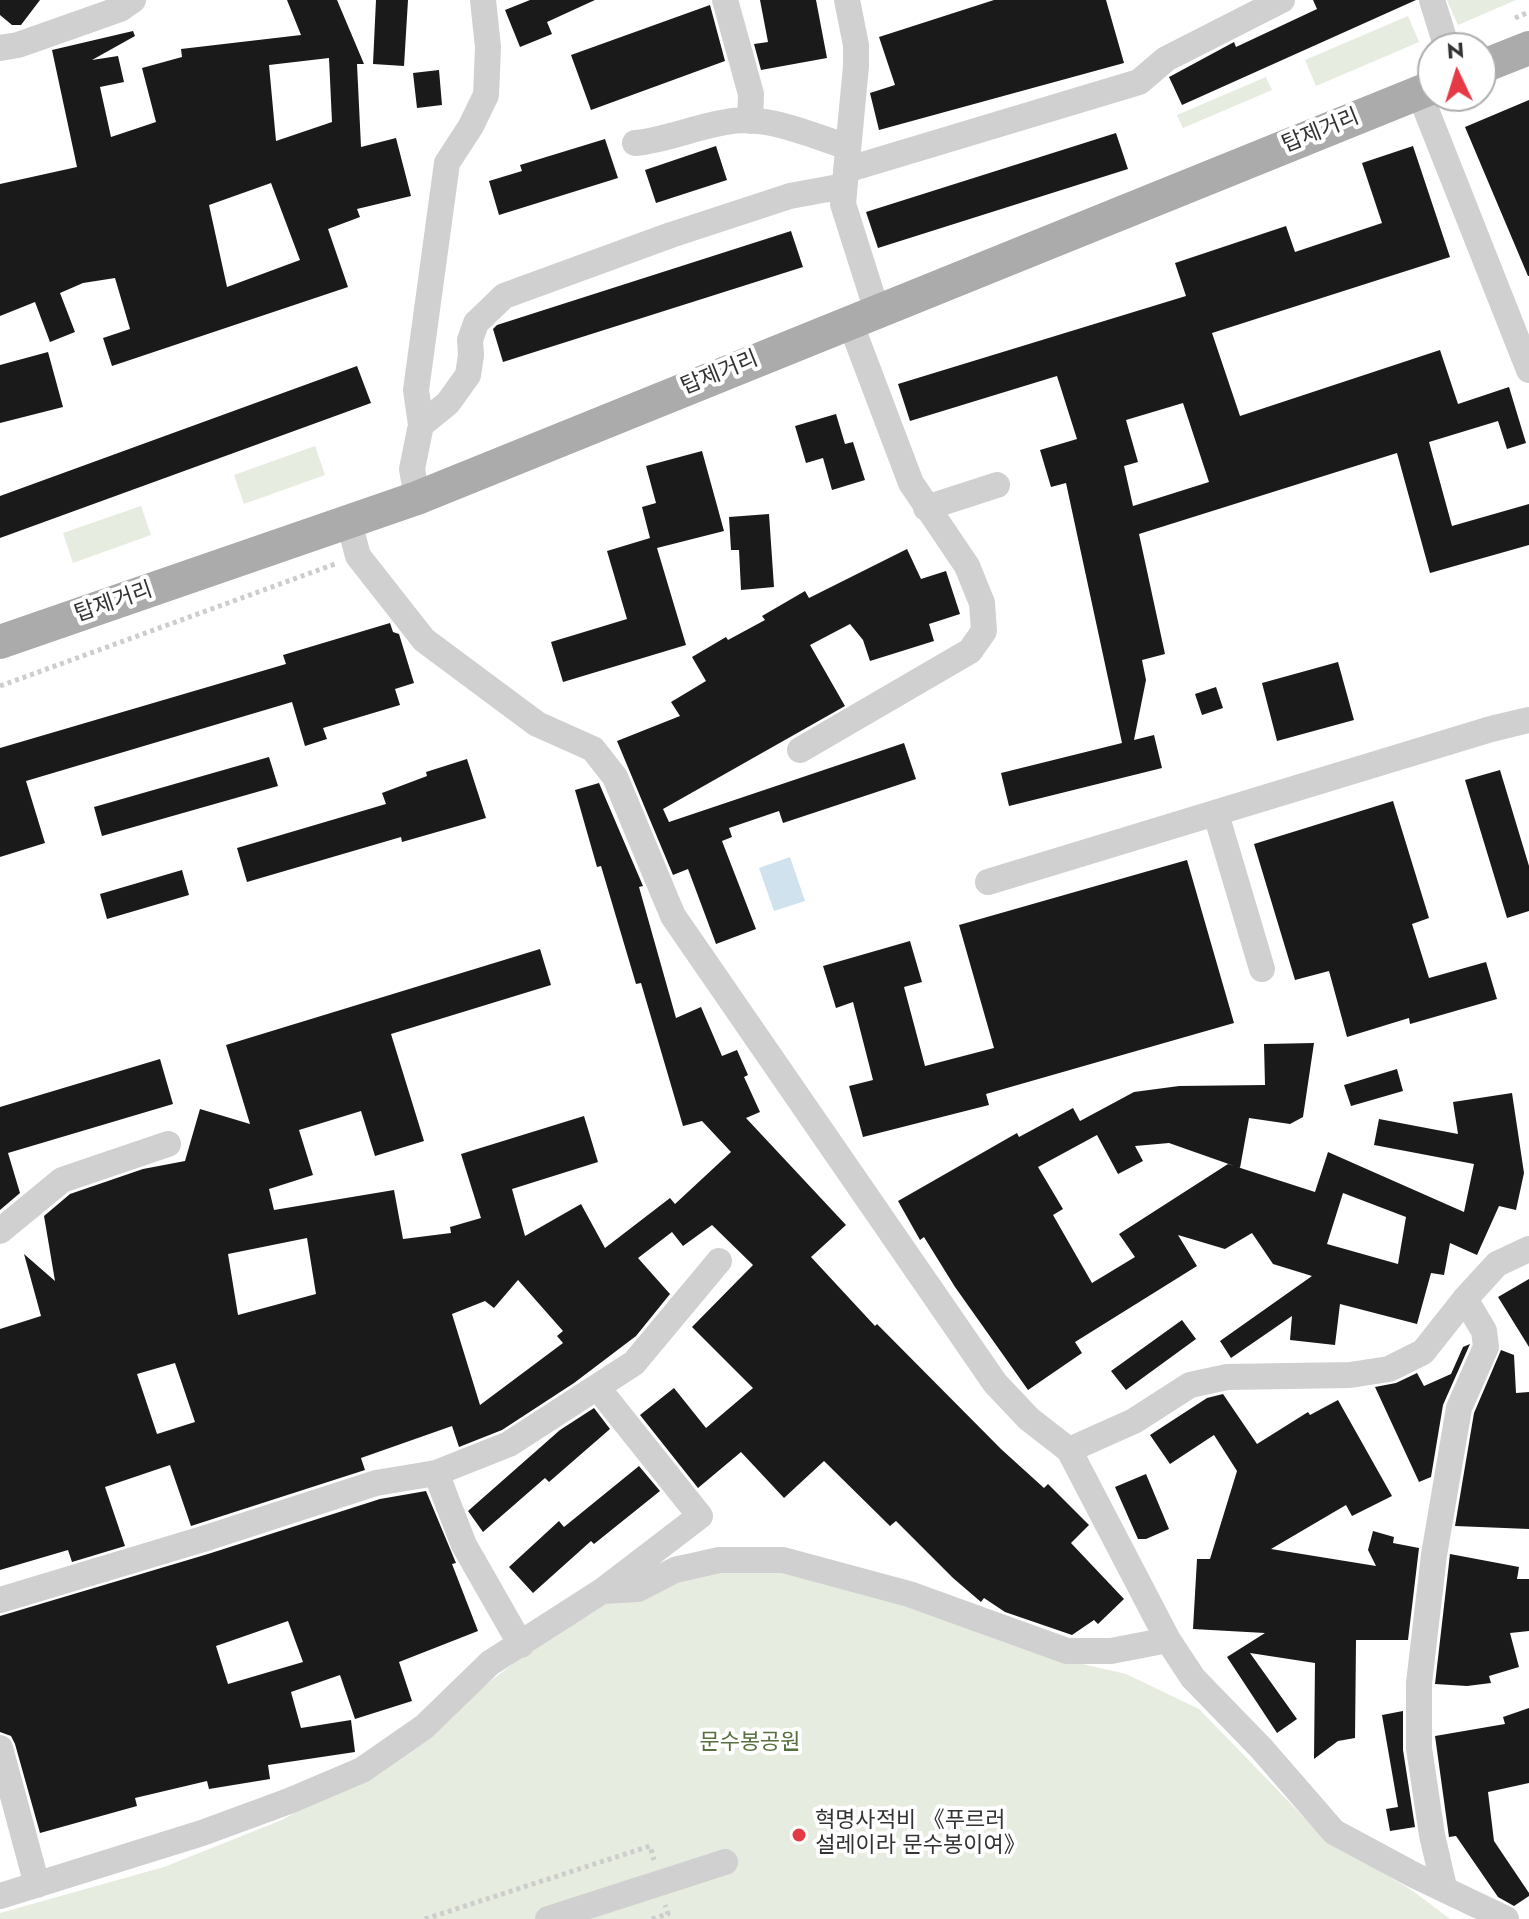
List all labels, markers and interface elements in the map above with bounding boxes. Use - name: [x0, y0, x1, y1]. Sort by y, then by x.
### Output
- north arrow: [1417, 32, 1497, 112]
- text: N: [1446, 33, 1465, 67]
- street label: 탑제거리: [1279, 105, 1363, 159]
- street label: 탑제거리: [678, 347, 762, 401]
- street label: 탑제거리: [71, 577, 157, 629]
- park label: 문수봉공원: [699, 1731, 801, 1757]
- place label: 혁명사적비 《푸르러 설레이라 문수봉이여》: [815, 1809, 1026, 1860]
- marker: 혁명사적비 《푸르러 설레이라 문수봉이여》: [790, 1826, 808, 1844]

